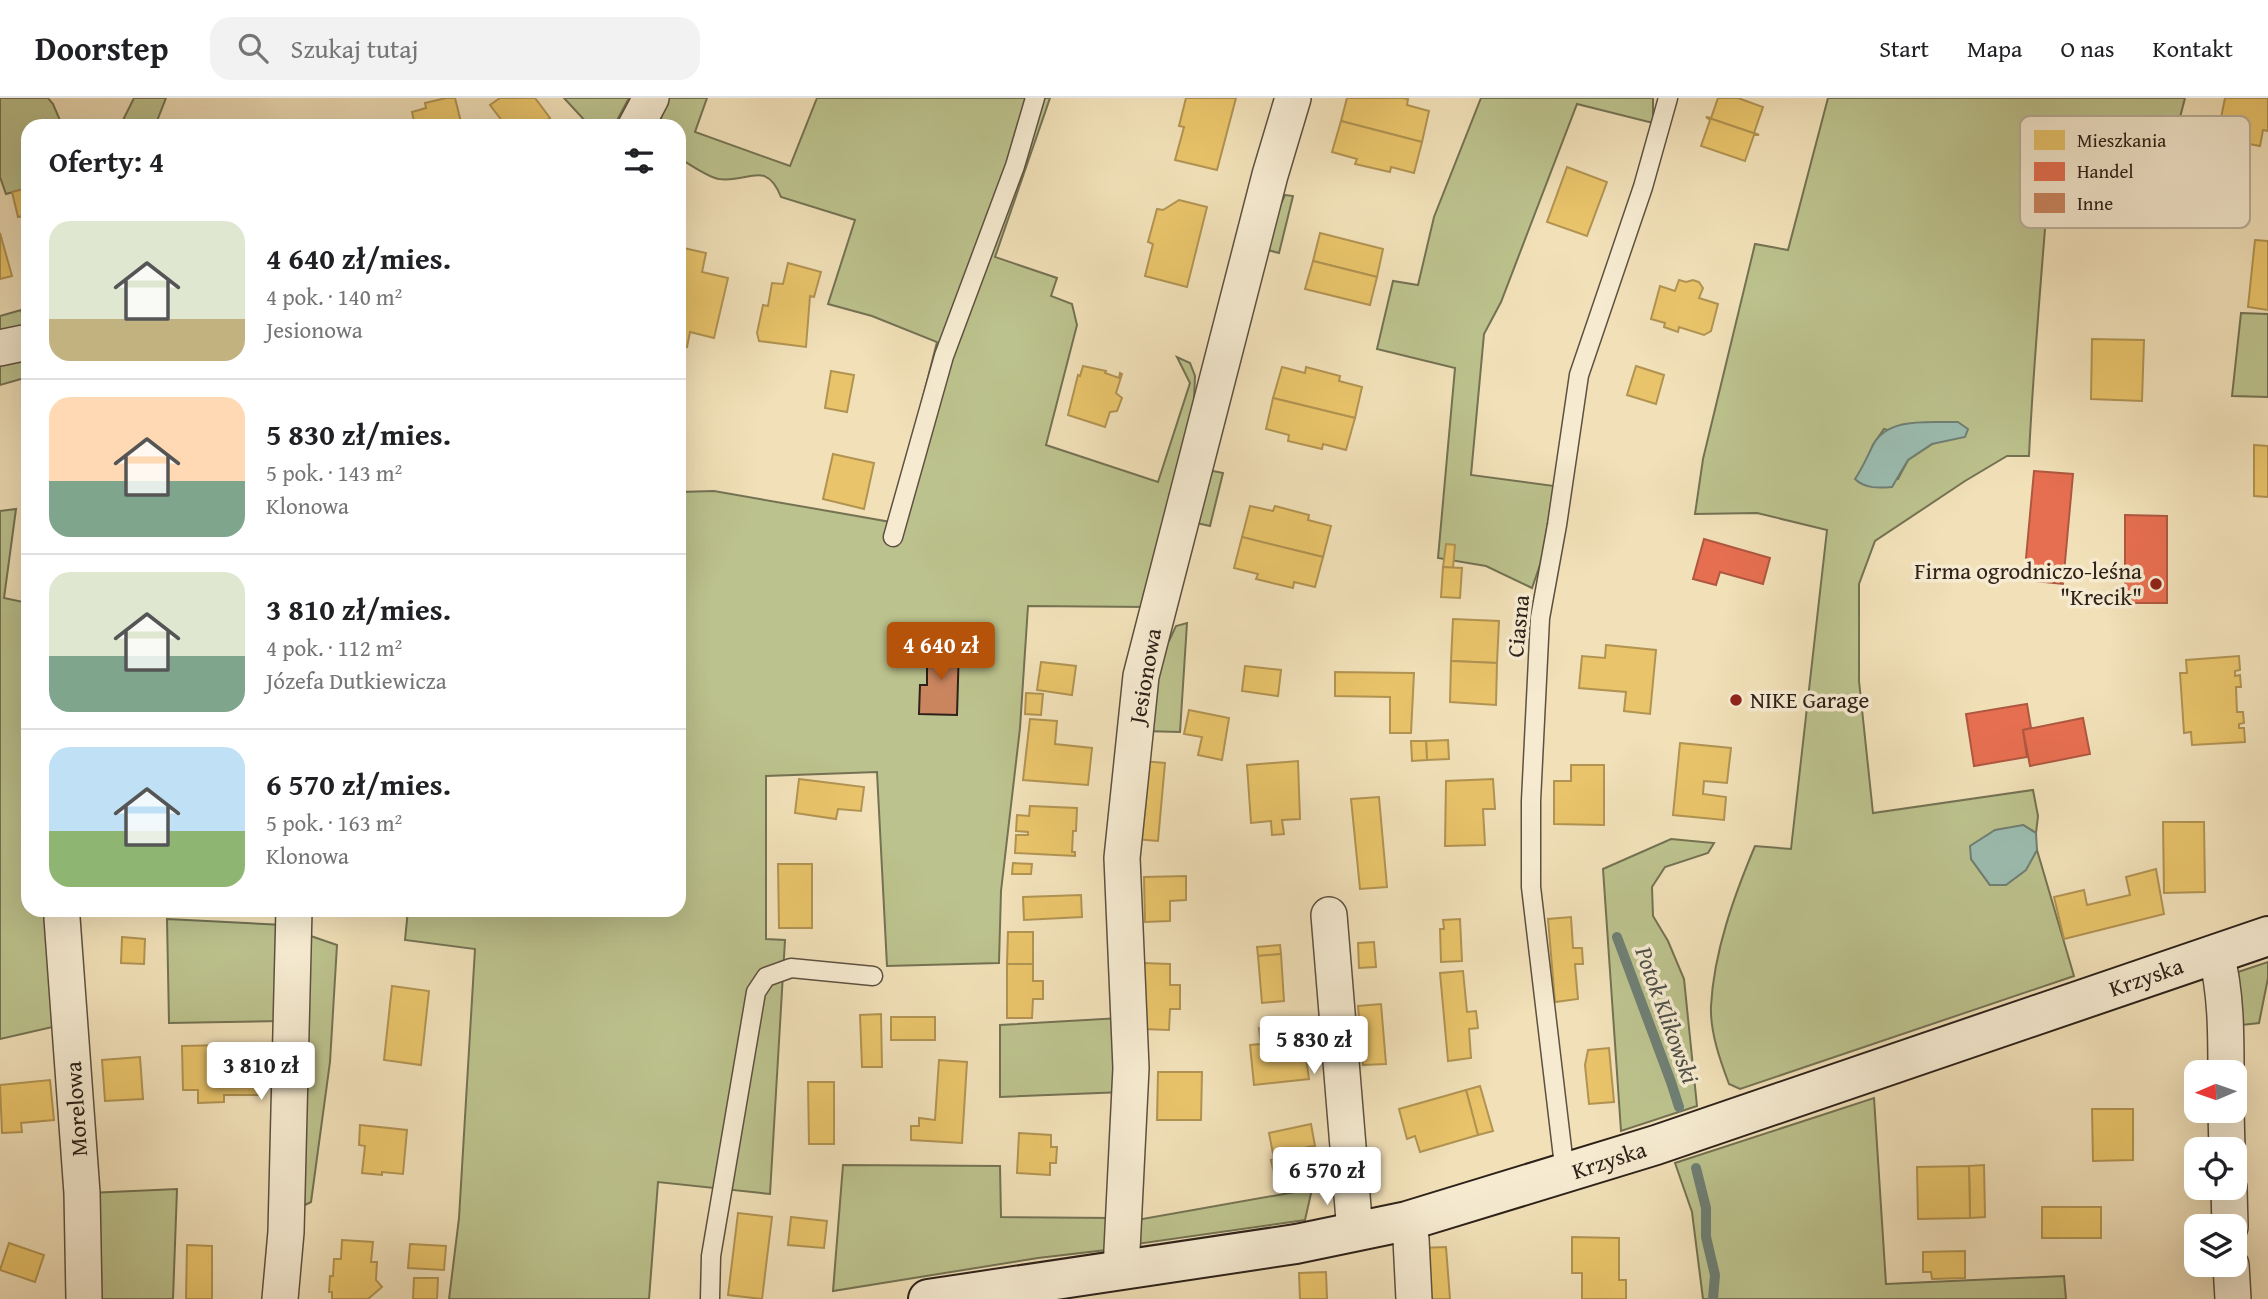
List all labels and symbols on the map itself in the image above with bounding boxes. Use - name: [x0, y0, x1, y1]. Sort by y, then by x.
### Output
- legend: [2020, 116, 2250, 228]
- text: Mieszkania: [2077, 126, 2166, 154]
- text: Handel: [2077, 157, 2134, 185]
- text: Inne: [2077, 189, 2113, 217]
- place label: Firma ogrodniczo-leśna "Krecik": [1914, 554, 2142, 613]
- marker: Firma ogrodniczo-leśna "Krecik": [2148, 576, 2164, 592]
- street label: Ciasna: [1498, 593, 1537, 659]
- pin: 4 640 zł: [869, 622, 1013, 682]
- street label: Jesionowa: [1119, 625, 1169, 729]
- place label: NIKE Garage: [1750, 683, 1869, 716]
- marker: NIKE Garage: [1728, 692, 1744, 708]
- water label: Potok Klikowski: [1626, 941, 1708, 1088]
- street label: Krzyska: [2104, 948, 2187, 1005]
- pin: 5 830 zł: [1242, 1016, 1386, 1076]
- pin: 3 810 zł: [189, 1042, 333, 1102]
- street label: Morelowa: [56, 1060, 95, 1158]
- north arrow: [2184, 1060, 2247, 1124]
- street label: Krzyska: [1567, 1132, 1650, 1187]
- pin: 6 570 zł: [1255, 1148, 1399, 1207]

